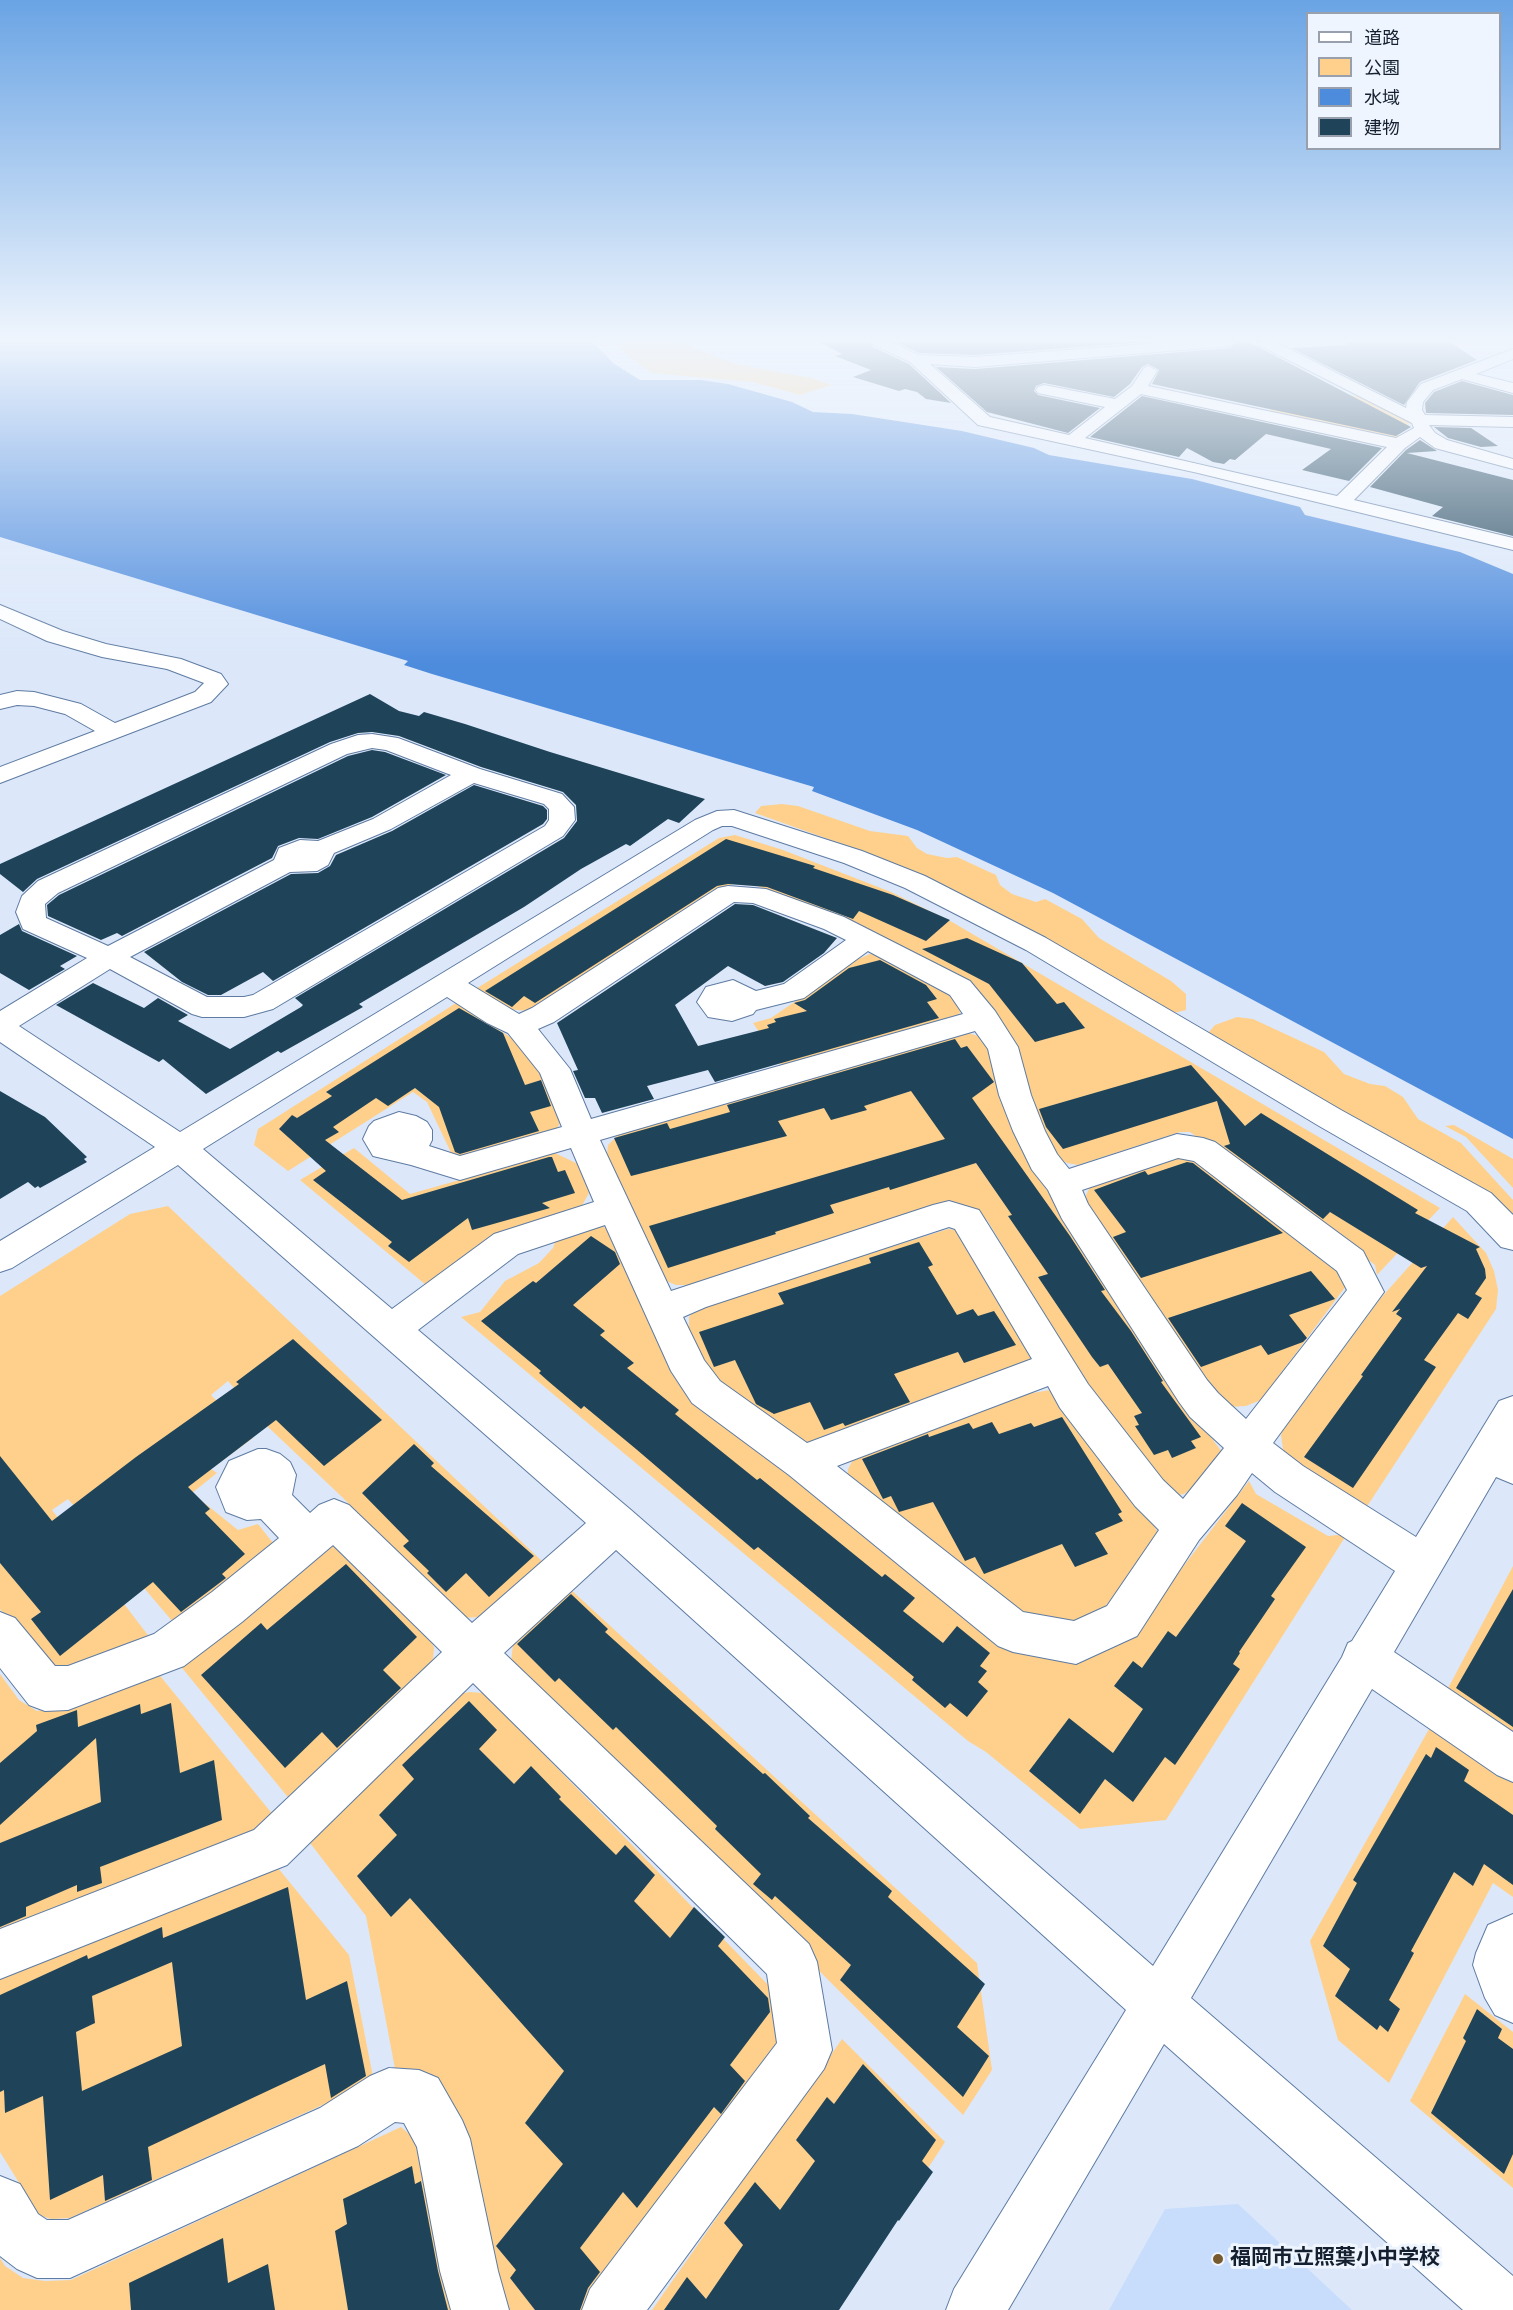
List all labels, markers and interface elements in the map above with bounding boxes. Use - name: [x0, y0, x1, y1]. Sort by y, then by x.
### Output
- legend: [1306, 12, 1501, 150]
- text: 道路: [1364, 24, 1400, 51]
- text: 公園: [1364, 54, 1400, 81]
- text: 水域: [1364, 84, 1400, 111]
- text: 建物: [1364, 114, 1400, 141]
- place label: 福岡市立照葉小中学校: [1230, 2246, 1440, 2272]
- marker: 福岡市立照葉小中学校: [1211, 2252, 1225, 2266]

